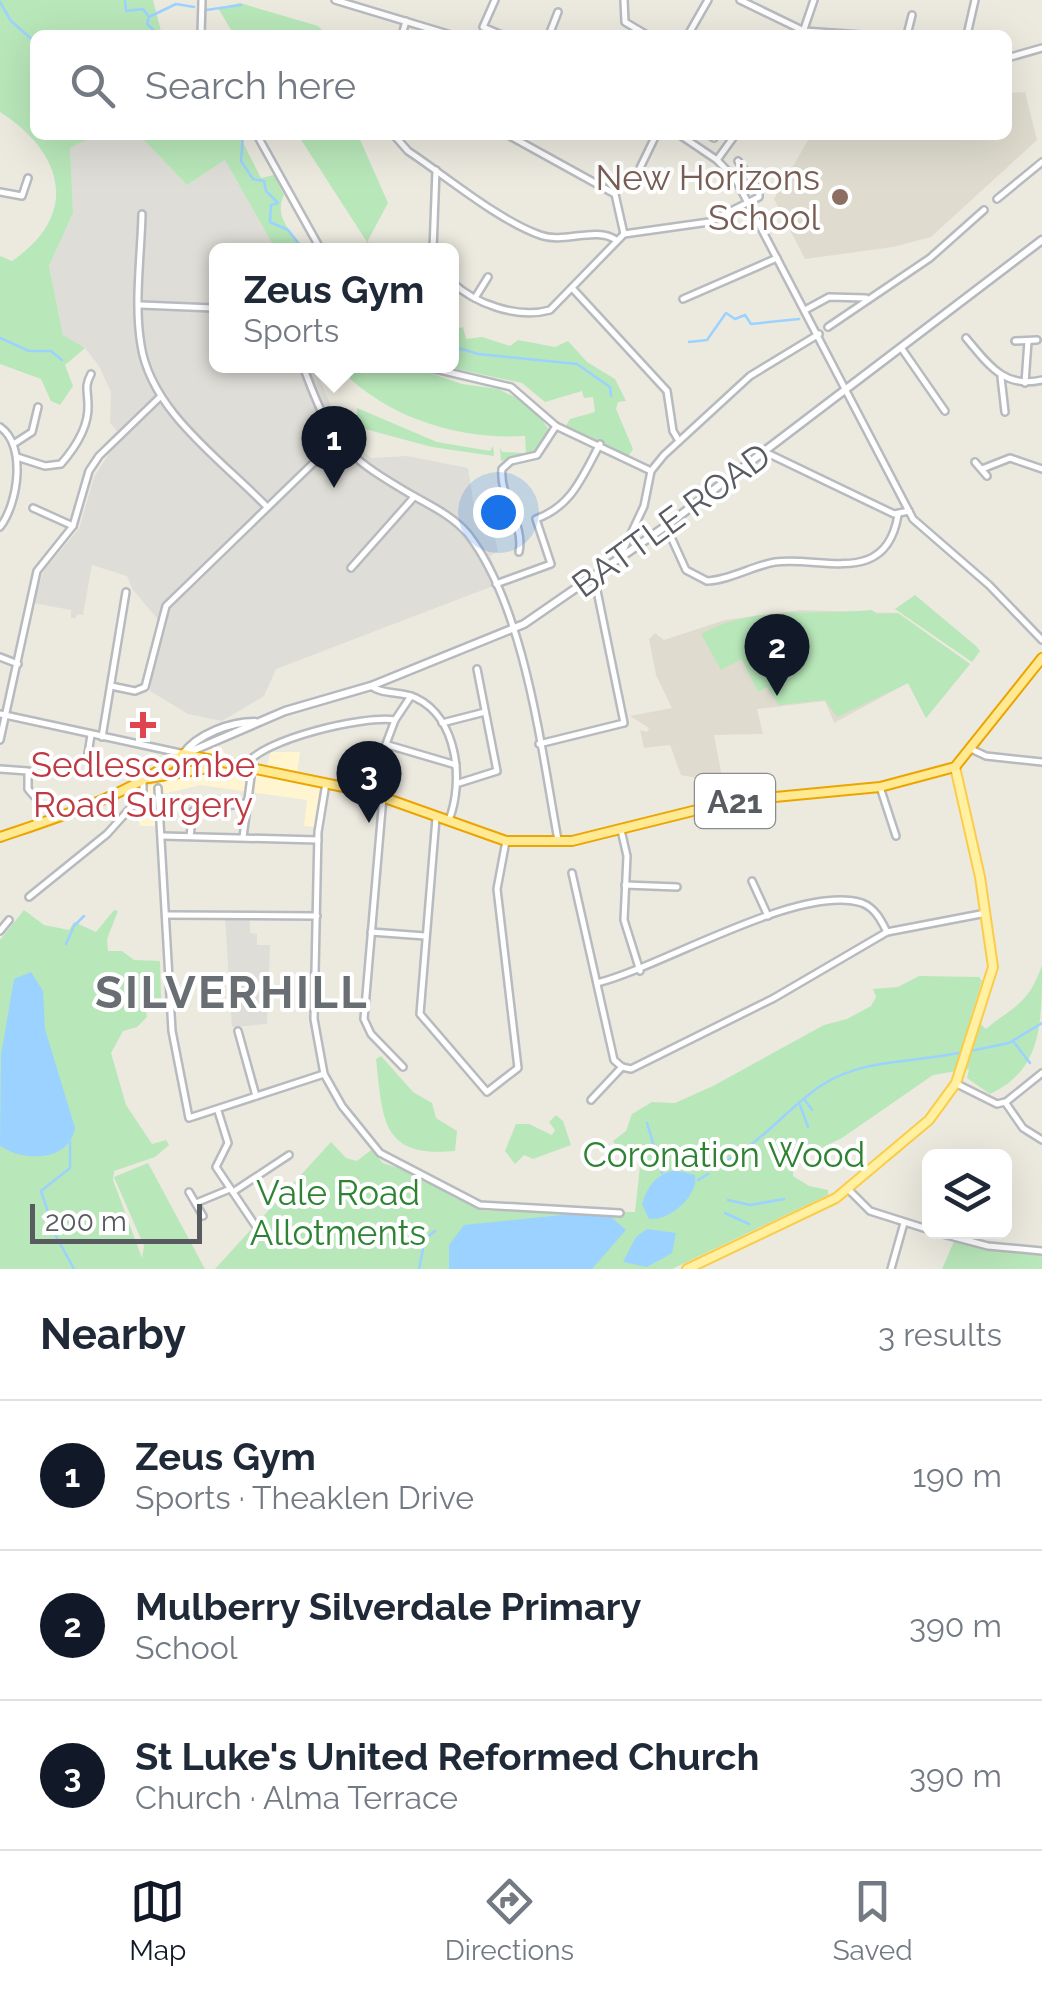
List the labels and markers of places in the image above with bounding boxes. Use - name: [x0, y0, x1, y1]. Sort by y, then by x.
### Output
- place label: New Horizons School: [596, 157, 820, 238]
- marker: New Horizons School: [829, 186, 851, 208]
- pin: 1: [302, 406, 366, 488]
- pin: 2: [744, 614, 810, 696]
- marker: Sedlescombe Road Surgery: [130, 712, 156, 738]
- pin: 3: [336, 740, 402, 823]
- place label: Sedlescombe Road Surgery: [31, 744, 255, 825]

